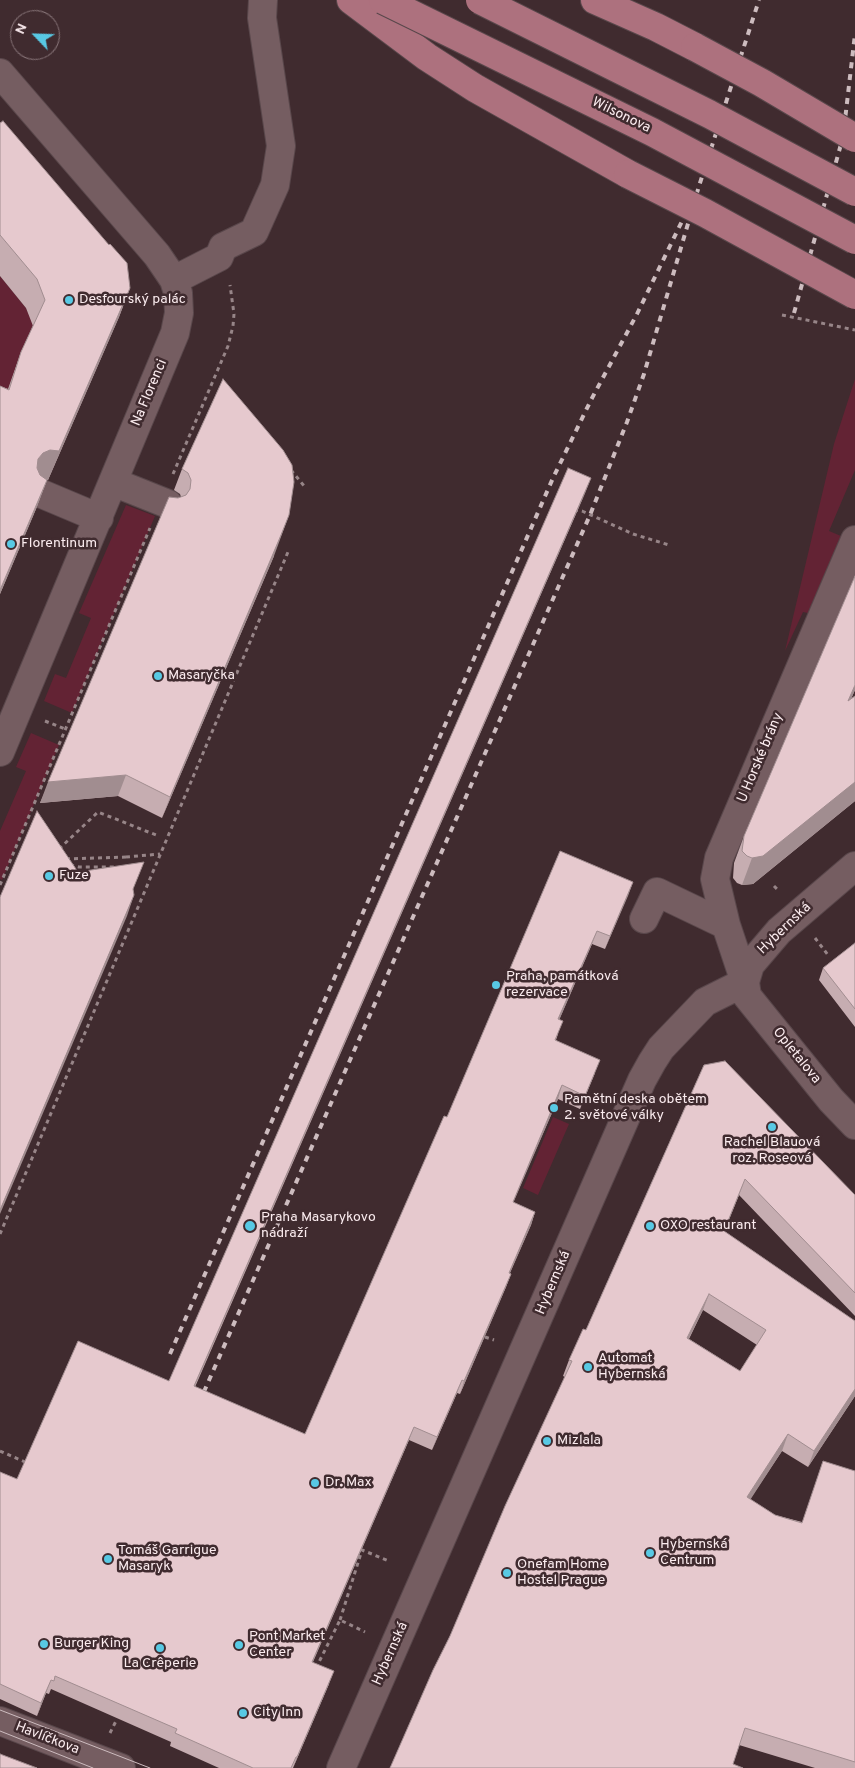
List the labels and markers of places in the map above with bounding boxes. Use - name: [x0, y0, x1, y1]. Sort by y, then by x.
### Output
- place label: Desfourský palác: [79, 292, 186, 308]
- marker: Desfourský palác: [63, 294, 75, 306]
- place label: Florentinum: [21, 536, 97, 552]
- marker: Florentinum: [5, 538, 17, 550]
- place label: Masaryčka: [168, 668, 235, 684]
- marker: Masaryčka: [152, 670, 164, 682]
- place label: Fuze: [59, 868, 89, 884]
- marker: Fuze: [43, 870, 55, 882]
- place label: Praha, památková rezervace: [506, 969, 619, 1002]
- marker: Praha, památková rezervace: [490, 979, 502, 991]
- place label: Pamětní deska obětem 2. světové války: [564, 1092, 707, 1124]
- marker: Pamětní deska obětem 2. světové války: [548, 1102, 560, 1114]
- marker: Rachel Blauová roz. Roseová: [766, 1121, 778, 1133]
- place label: Rachel Blauová roz. Roseová: [724, 1135, 820, 1168]
- place label: Praha Masarykovo nádraží: [261, 1210, 376, 1242]
- place label: OXO restaurant: [660, 1218, 756, 1234]
- marker: Praha Masarykovo nádraží: [243, 1219, 257, 1233]
- marker: OXO restaurant: [644, 1220, 656, 1232]
- place label: Automat Hybernská: [598, 1351, 666, 1384]
- marker: Automat Hybernská: [582, 1361, 594, 1373]
- place label: Mizlala: [557, 1433, 601, 1449]
- marker: Mizlala: [541, 1435, 553, 1447]
- place label: Dr. Max: [325, 1475, 372, 1491]
- marker: Dr. Max: [309, 1477, 321, 1489]
- place label: Hybernská Centrum: [660, 1537, 728, 1570]
- place label: Tomáš Garrigue Masaryk: [118, 1543, 216, 1575]
- marker: Hybernská Centrum: [644, 1547, 656, 1559]
- marker: Tomáš Garrigue Masaryk: [102, 1553, 114, 1565]
- place label: Onefam Home Hostel Prague: [517, 1557, 607, 1590]
- marker: Onefam Home Hostel Prague: [501, 1567, 513, 1579]
- place label: Pont Market Center: [249, 1629, 325, 1661]
- place label: Burger King: [54, 1636, 129, 1652]
- marker: Burger King: [38, 1638, 50, 1650]
- marker: Pont Market Center: [233, 1639, 245, 1651]
- marker: La Crêperie: [154, 1642, 166, 1654]
- place label: La Crêperie: [124, 1656, 196, 1672]
- place label: City Inn: [253, 1705, 301, 1721]
- marker: City Inn: [237, 1707, 249, 1719]

